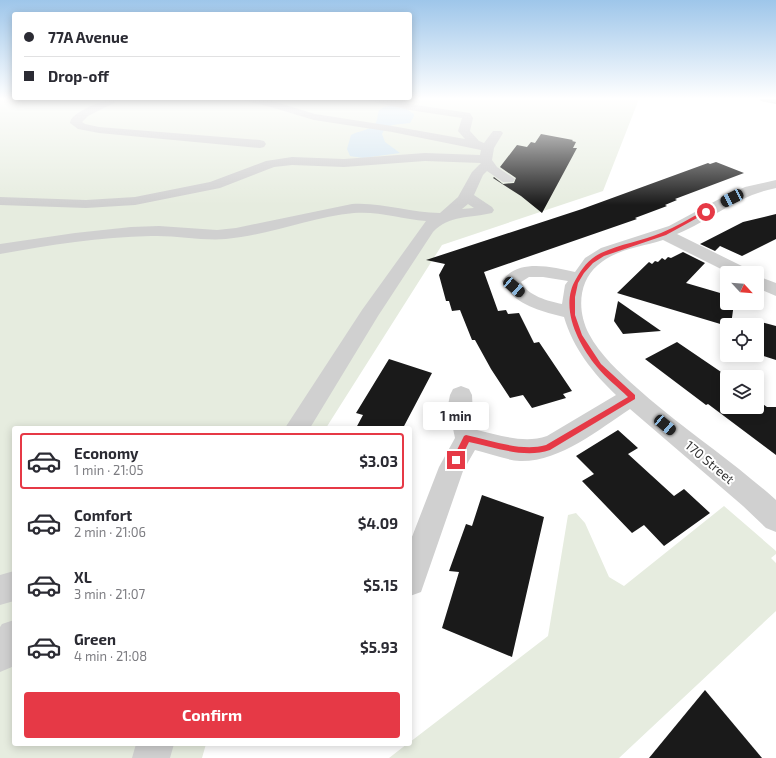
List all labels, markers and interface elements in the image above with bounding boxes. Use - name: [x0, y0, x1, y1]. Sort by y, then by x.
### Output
- text: 77A Avenue: [48, 28, 128, 46]
- text: Drop-off: [48, 67, 109, 85]
- car: [719, 187, 745, 209]
- route start: [697, 203, 715, 221]
- north arrow: [720, 266, 764, 310]
- map controls: [720, 266, 764, 414]
- car: [501, 275, 527, 299]
- button: locate: [720, 318, 764, 362]
- button: layers: [720, 370, 764, 414]
- callout: 1 min: [423, 402, 489, 430]
- text: 1 min: [440, 408, 472, 424]
- car: [652, 413, 678, 437]
- street label: 170 Street: [682, 437, 738, 487]
- icon: car: [26, 443, 62, 479]
- text: Economy: [74, 444, 139, 462]
- route end: [447, 451, 465, 469]
- text: $3.03: [359, 452, 398, 470]
- text: 1 min · 21:05: [74, 462, 143, 478]
- icon: car: [26, 505, 62, 541]
- text: Comfort: [74, 506, 132, 524]
- text: $4.09: [358, 514, 398, 532]
- text: 2 min · 21:06: [74, 524, 146, 540]
- icon: car: [26, 567, 62, 603]
- text: XL: [74, 568, 92, 586]
- text: $5.15: [363, 576, 398, 594]
- text: 3 min · 21:07: [74, 586, 145, 602]
- icon: car: [26, 629, 62, 665]
- text: Green: [74, 630, 116, 648]
- text: $5.93: [360, 638, 398, 656]
- text: 4 min · 21:08: [74, 648, 147, 664]
- button: Confirm: [24, 692, 400, 738]

